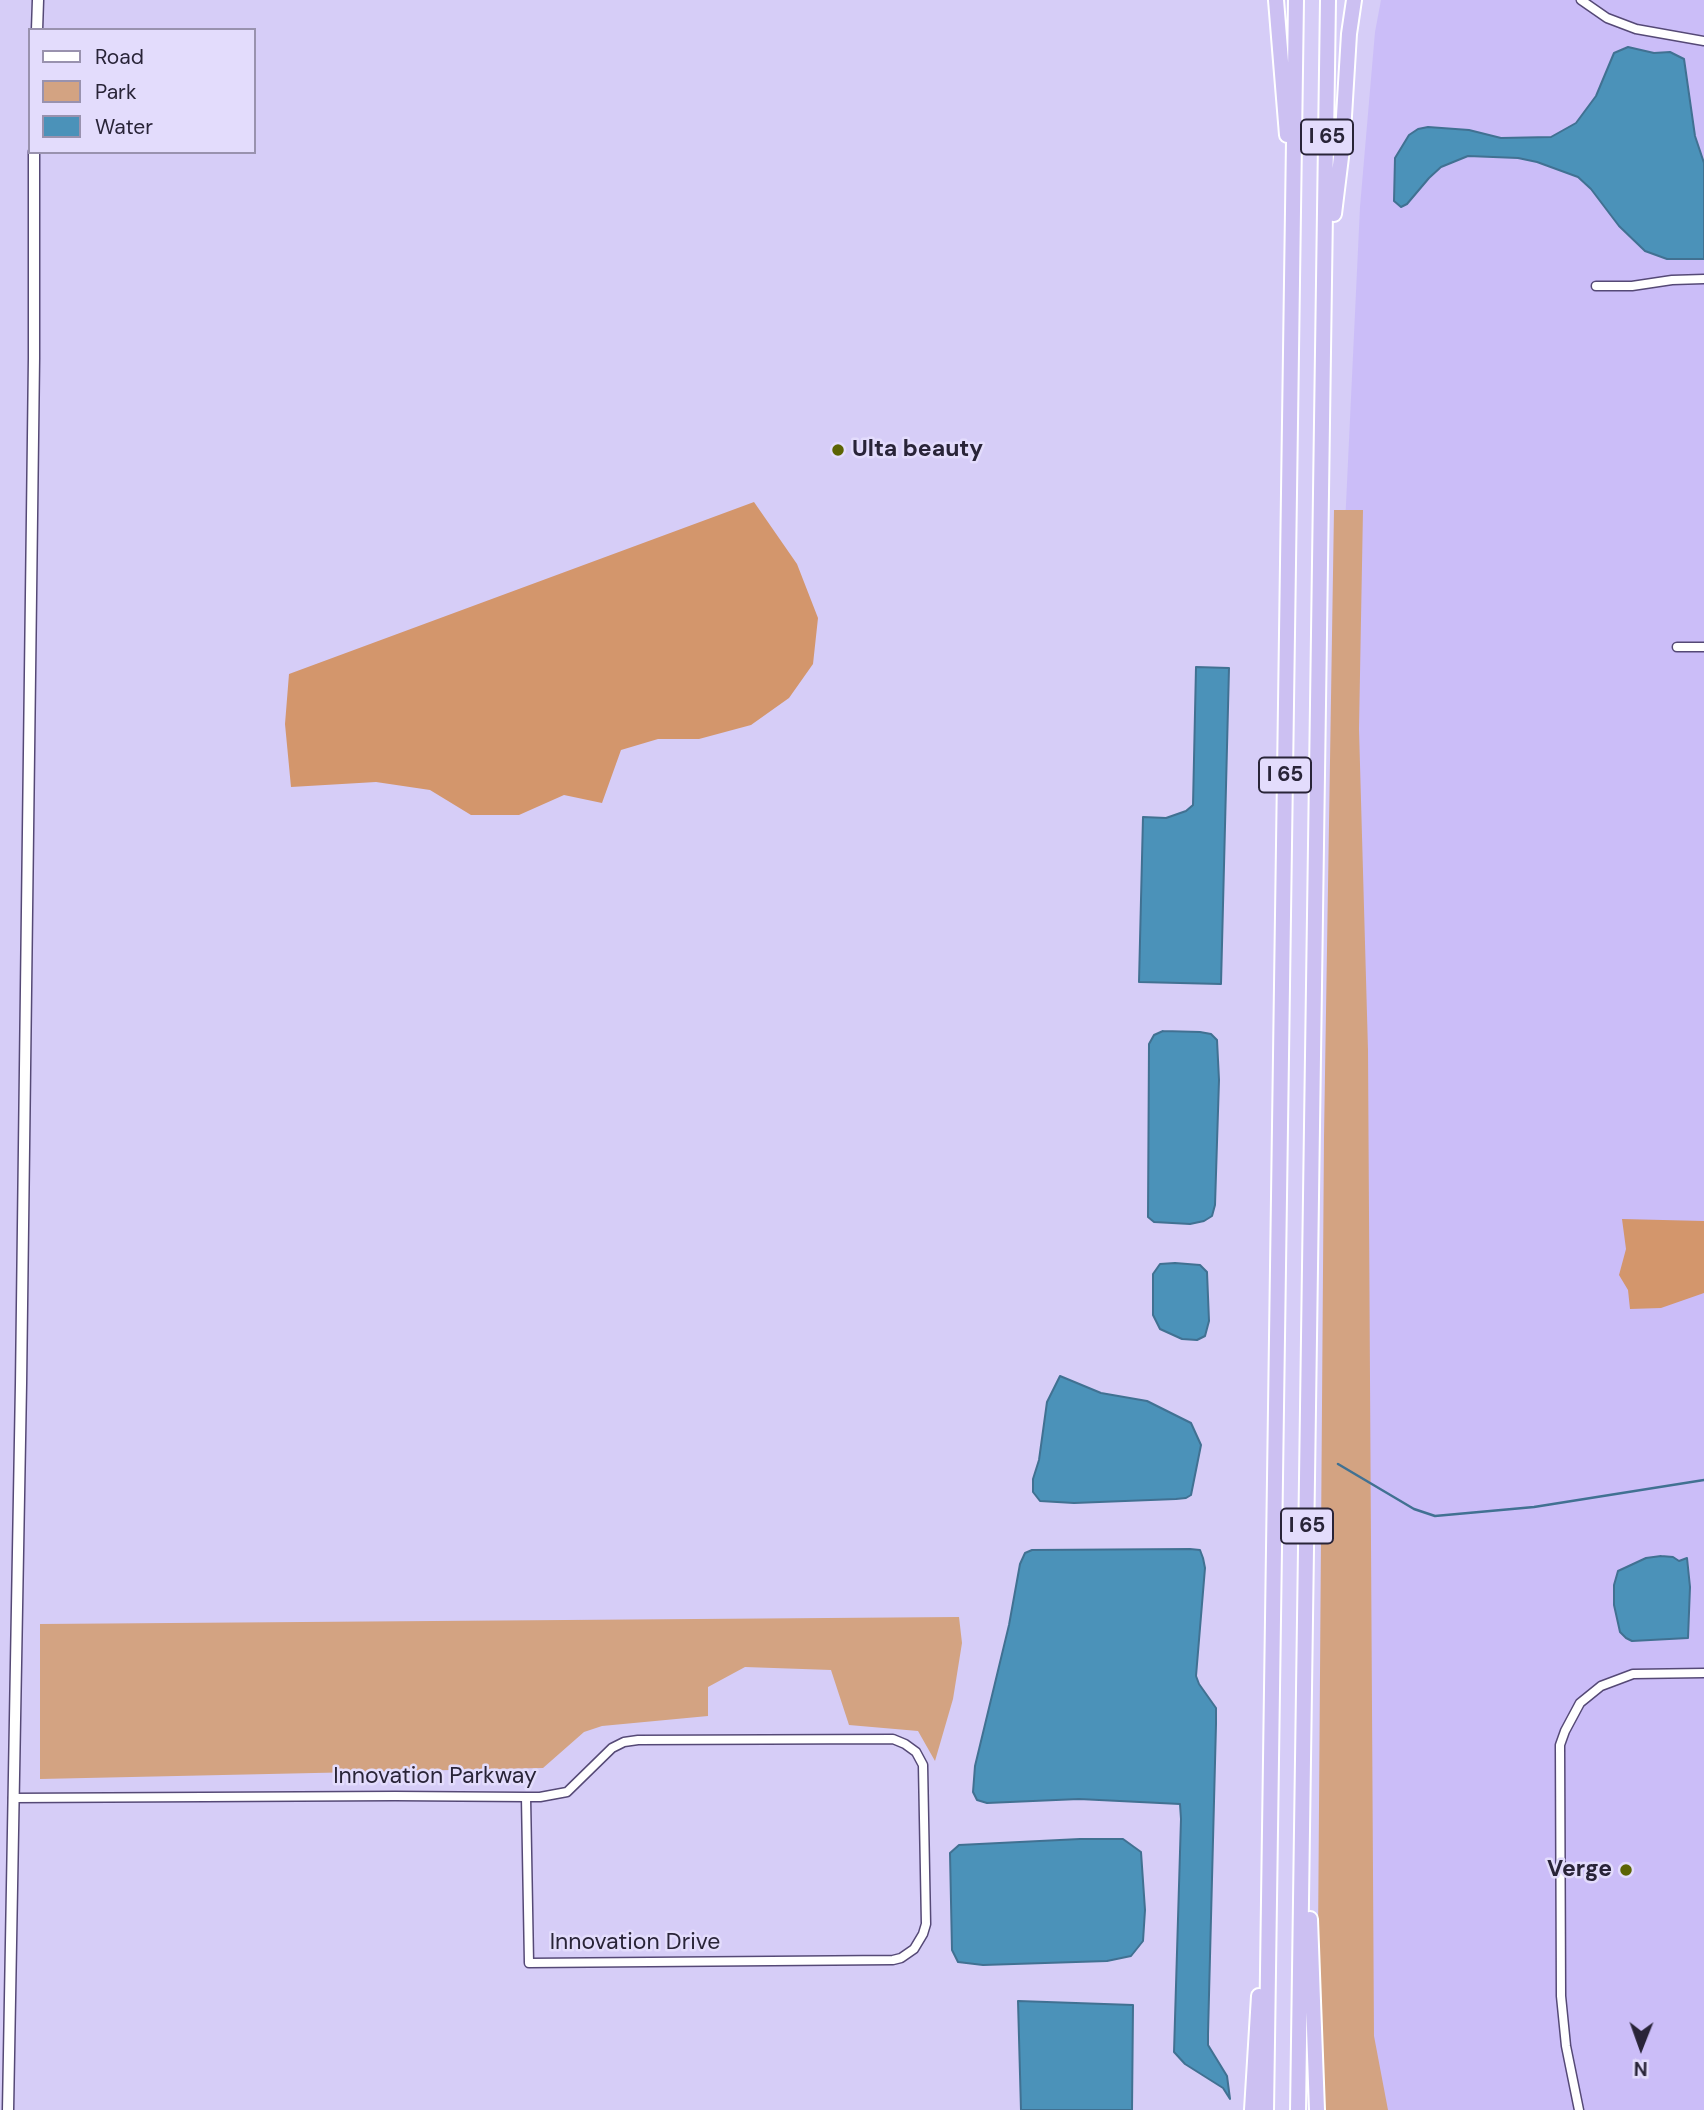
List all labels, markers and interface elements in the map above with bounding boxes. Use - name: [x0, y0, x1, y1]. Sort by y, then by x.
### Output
- legend: [28, 28, 256, 154]
- text: Road: [95, 43, 144, 71]
- text: Park: [95, 78, 136, 106]
- text: Water: [95, 113, 153, 141]
- road number: I 65: [1301, 120, 1353, 154]
- place label: Ulta beauty: [852, 436, 983, 464]
- marker: Ulta beauty: [830, 442, 846, 458]
- road number: I 65: [1259, 758, 1311, 792]
- road number: I 65: [1281, 1508, 1333, 1544]
- street label: Innovation Parkway: [333, 1763, 537, 1791]
- place label: Verge: [1547, 1856, 1612, 1884]
- marker: Verge: [1618, 1862, 1634, 1878]
- street label: Innovation Drive: [550, 1929, 720, 1957]
- north arrow: [1606, 2012, 1676, 2082]
- text: N: [1633, 2056, 1648, 2081]

